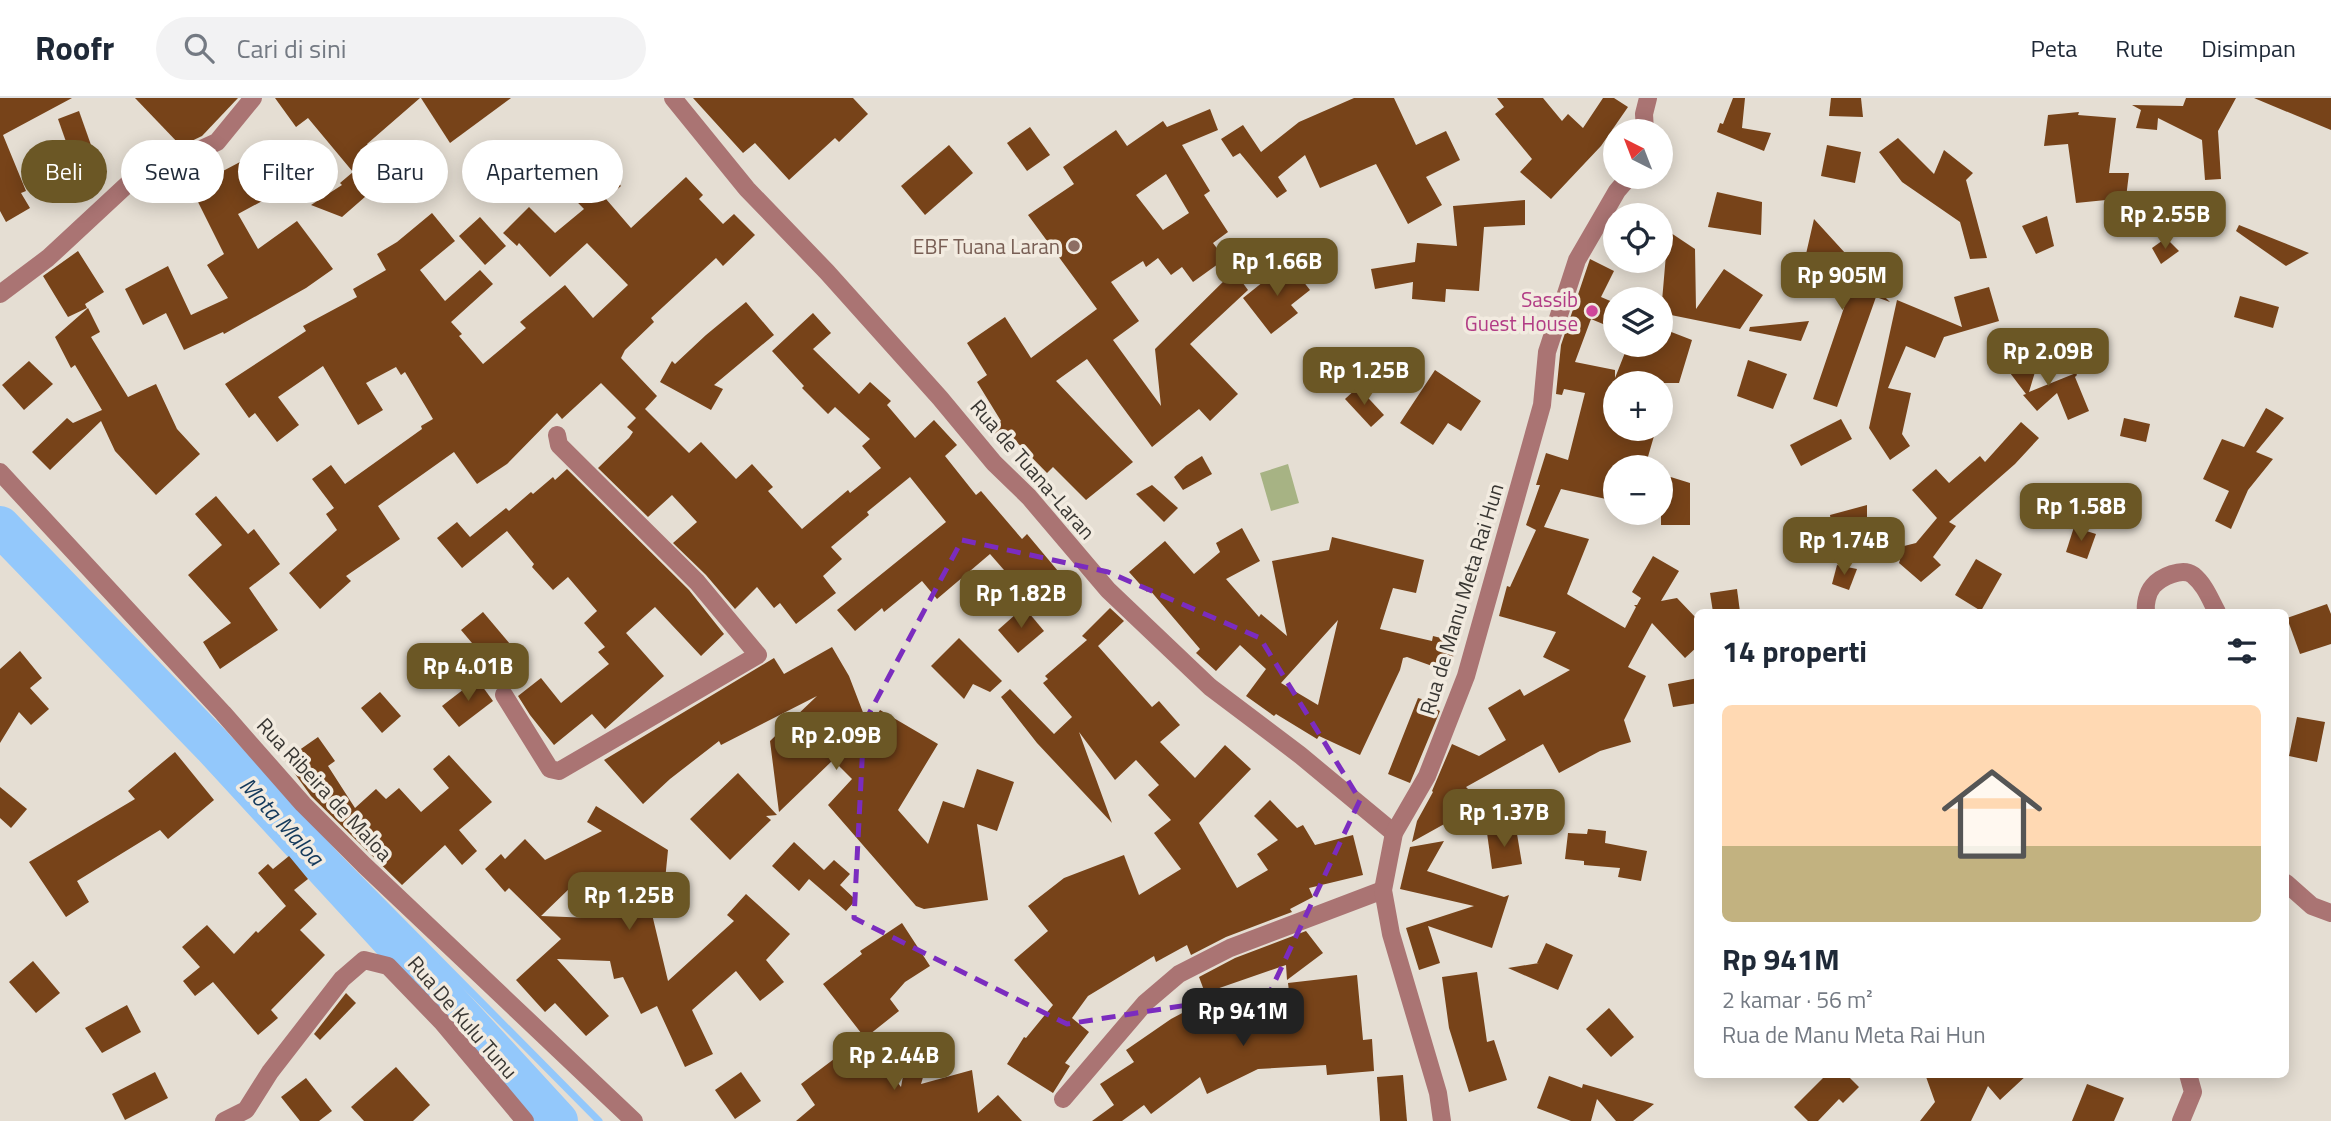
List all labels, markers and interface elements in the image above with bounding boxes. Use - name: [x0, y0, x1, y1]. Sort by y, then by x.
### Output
- search box: [156, 17, 646, 80]
- text: Roofr: [35, 23, 114, 73]
- icon: search: [180, 29, 218, 67]
- text: Cari di sini: [236, 29, 347, 68]
- text: Peta: [2031, 30, 2077, 66]
- text: Rute: [2115, 30, 2163, 66]
- text: Disimpan: [2201, 30, 2296, 66]
- north arrow: [1603, 119, 1673, 189]
- map controls: [1603, 119, 1673, 525]
- chip: Beli: [21, 140, 107, 203]
- chip: Sewa: [121, 140, 224, 203]
- chip: Filter: [238, 140, 338, 203]
- chip: Baru: [352, 140, 448, 203]
- chip: Apartemen: [462, 140, 623, 203]
- pin: Rp 2.55B: [2093, 192, 2237, 251]
- text: Rp 2.55B: [2120, 196, 2210, 231]
- button: locate: [1603, 203, 1673, 273]
- place label: EBF Tuana Laran: [913, 230, 1060, 262]
- marker: EBF Tuana Laran: [1066, 238, 1082, 254]
- pin: Rp 1.66B: [1205, 238, 1349, 298]
- text: Rp 1.66B: [1232, 243, 1322, 278]
- pin: Rp 905M: [1777, 252, 1907, 312]
- text: Rp 905M: [1797, 257, 1887, 292]
- place label: Sassib Guest House: [1465, 283, 1578, 339]
- button: layers: [1603, 287, 1673, 357]
- marker: Sassib Guest House: [1584, 303, 1600, 319]
- pin: Rp 2.09B: [1976, 328, 2120, 388]
- text: Rp 2.09B: [2003, 333, 2093, 368]
- pin: Rp 1.25B: [1292, 348, 1436, 407]
- text: Rp 1.25B: [1319, 352, 1409, 387]
- button: +: [1603, 371, 1673, 441]
- street label: Rua de Tuana-Laran: [963, 392, 1103, 546]
- button: −: [1603, 455, 1673, 525]
- street label: Rua de Manu Meta Rai Hun: [1411, 479, 1511, 719]
- pin: Rp 1.58B: [2009, 484, 2153, 543]
- text: Rp 1.58B: [2036, 488, 2126, 523]
- pin: Rp 1.74B: [1772, 518, 1916, 577]
- text: Rp 1.74B: [1799, 522, 1889, 557]
- pin: Rp 1.82B: [949, 570, 1093, 630]
- text: Rp 1.82B: [976, 575, 1066, 610]
- text: 14 properti: [1722, 628, 1867, 674]
- icon: filters: [2223, 632, 2261, 670]
- pin: Rp 4.01B: [396, 644, 540, 703]
- text: Rp 4.01B: [423, 648, 513, 683]
- street label: Rua Ribeira de Maloa: [250, 710, 401, 868]
- pin: Rp 2.09B: [764, 712, 908, 772]
- text: Rp 2.09B: [791, 717, 881, 752]
- icon: home: [1929, 751, 2055, 877]
- water label: Mota Maloa: [232, 769, 333, 874]
- pin: Rp 1.37B: [1432, 790, 1576, 849]
- text: Rp 1.37B: [1459, 794, 1549, 829]
- pin: Rp 1.25B: [557, 872, 701, 932]
- text: Rp 1.25B: [584, 877, 674, 912]
- text: Rp 941M: [1722, 936, 1840, 982]
- street label: Rua De Kulu Tunu: [400, 948, 526, 1086]
- text: 2 kamar · 56 m²: [1722, 982, 1873, 1017]
- pin: Rp 941M: [1178, 988, 1308, 1048]
- text: Rp 941M: [1198, 993, 1288, 1028]
- text: Rua de Manu Meta Rai Hun: [1722, 1017, 1986, 1052]
- pin: Rp 2.44B: [822, 1032, 966, 1092]
- text: Rp 2.44B: [849, 1037, 939, 1072]

